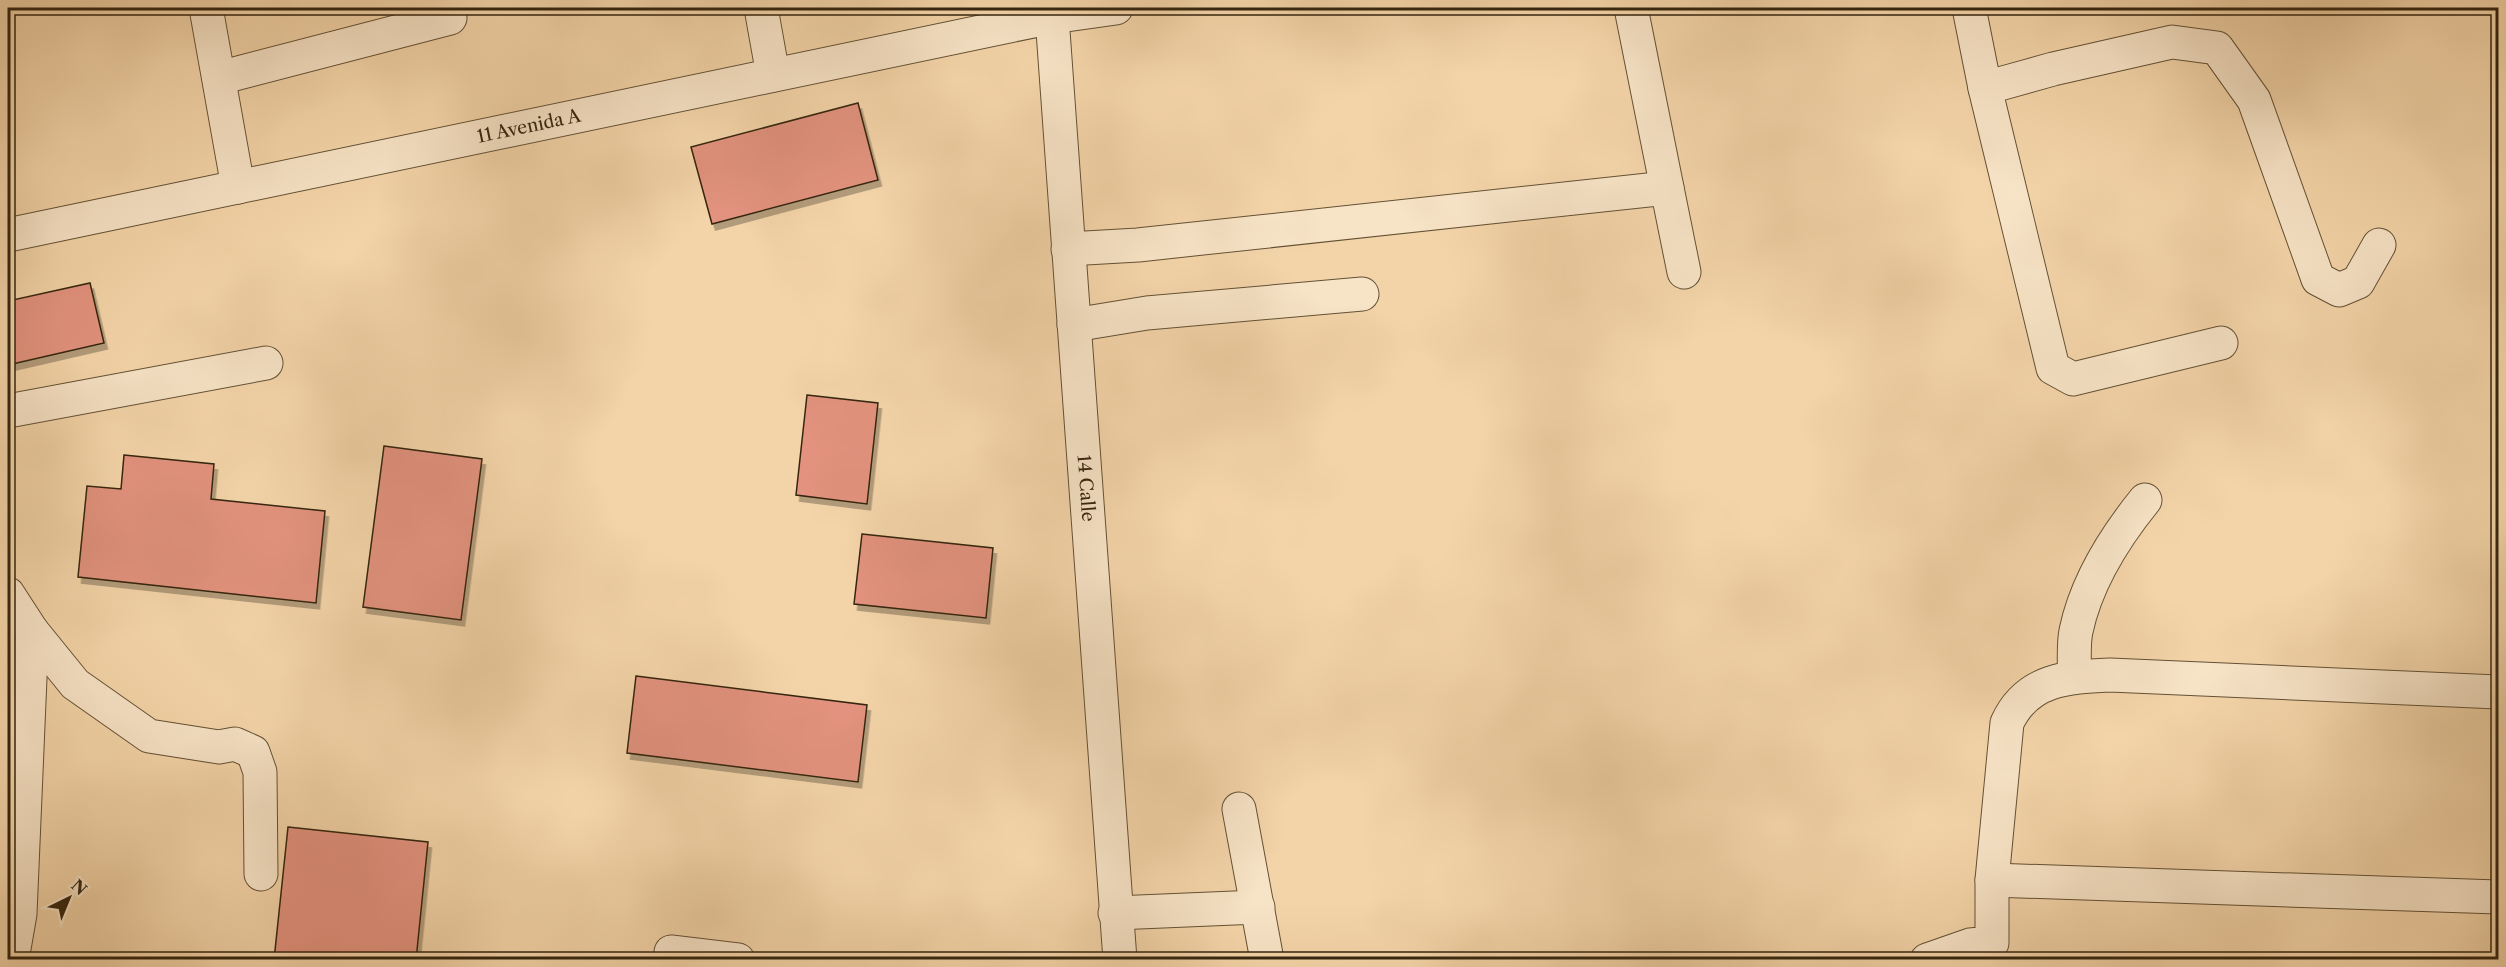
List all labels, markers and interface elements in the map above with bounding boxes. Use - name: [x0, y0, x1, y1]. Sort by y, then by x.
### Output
- street label: 11 Avenida A: [475, 105, 583, 148]
- street label: 14 Calle: [1073, 454, 1099, 522]
- north arrow: [39, 868, 99, 928]
- text: N: [67, 875, 91, 899]

